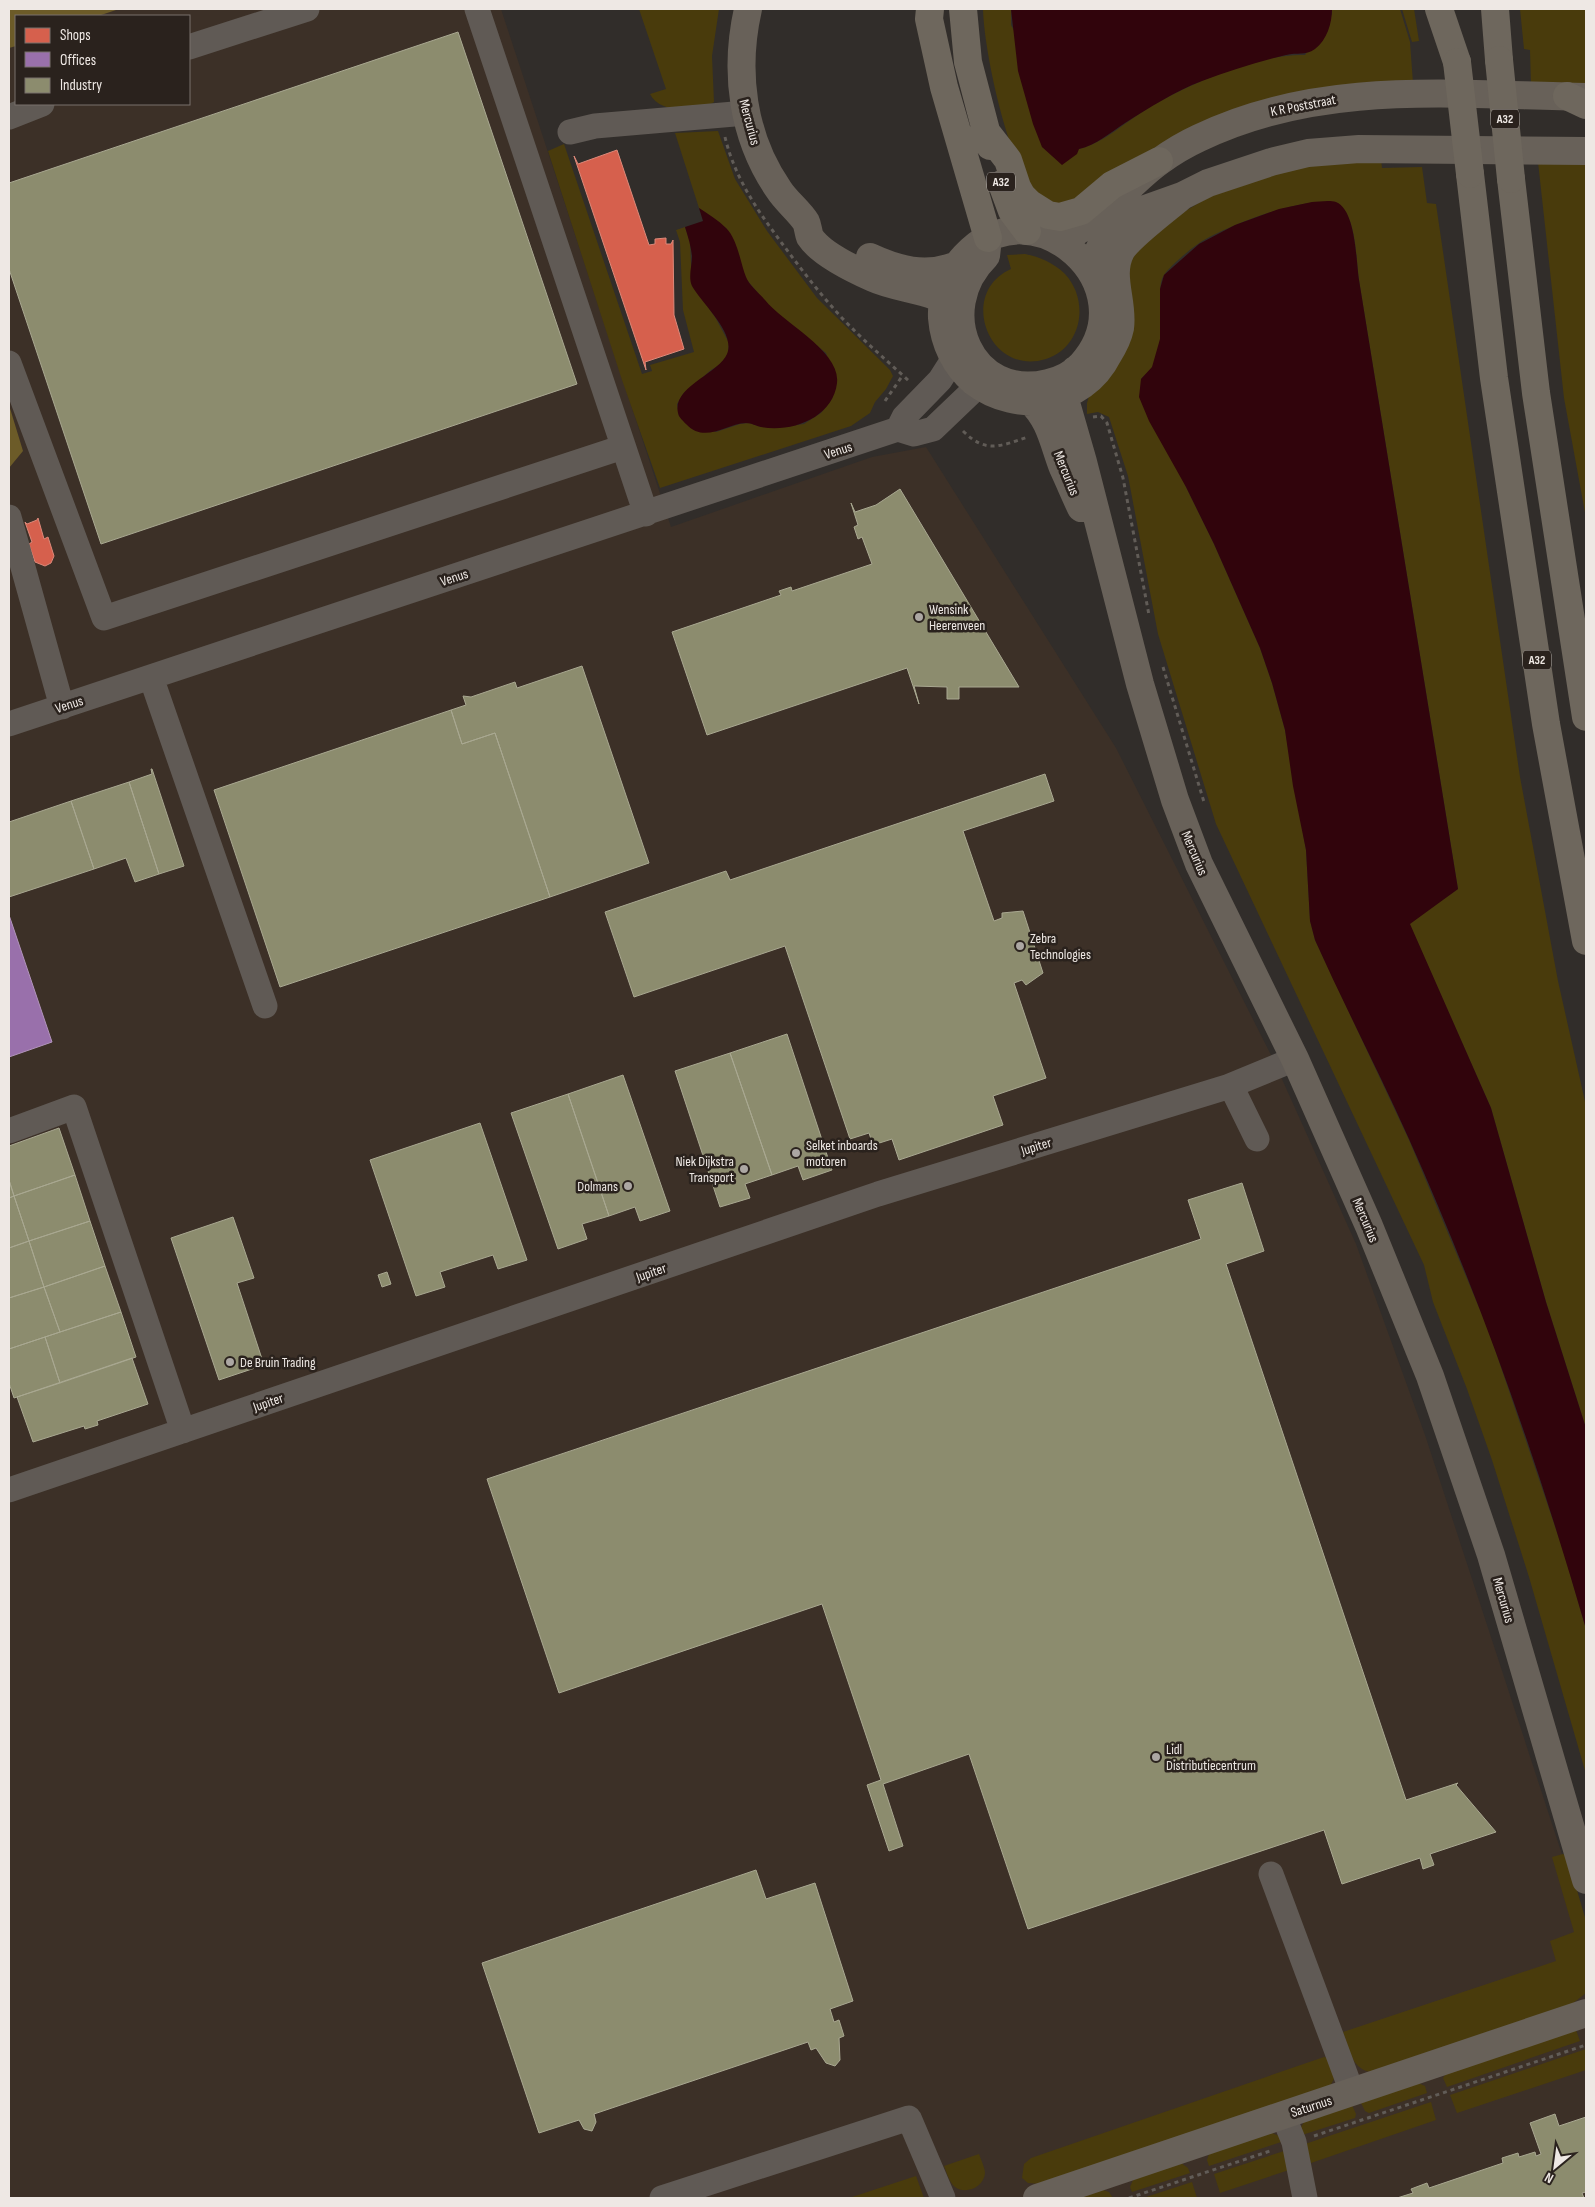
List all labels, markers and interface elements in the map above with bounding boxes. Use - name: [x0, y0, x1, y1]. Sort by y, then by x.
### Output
- legend: [15, 15, 190, 105]
- text: Shops: [60, 26, 91, 45]
- text: Offices: [60, 51, 96, 70]
- text: Industry: [60, 76, 102, 95]
- street label: K R Poststraat: [1269, 91, 1337, 120]
- street label: Mercurius: [735, 97, 764, 147]
- road number: A32: [1491, 110, 1519, 128]
- road number: A32: [987, 172, 1015, 192]
- street label: Venus: [822, 438, 854, 463]
- street label: Mercurius: [1050, 448, 1083, 498]
- street label: Venus: [438, 565, 470, 590]
- place label: Wensink Heerenveen: [929, 601, 985, 634]
- marker: Wensink Heerenveen: [913, 611, 925, 623]
- road number: A32: [1523, 650, 1551, 670]
- street label: Venus: [53, 692, 85, 717]
- street label: Mercurius: [1178, 828, 1211, 878]
- place label: Zebra Technologies: [1030, 930, 1091, 963]
- marker: Zebra Technologies: [1014, 940, 1026, 952]
- street label: Jupiter: [1018, 1134, 1053, 1159]
- place label: Selket inboards motoren: [806, 1137, 878, 1170]
- marker: Selket inboards motoren: [790, 1147, 802, 1159]
- place label: Niek Dijkstra Transport: [675, 1153, 734, 1186]
- marker: Niek Dijkstra Transport: [738, 1163, 750, 1175]
- place label: Dolmans: [577, 1178, 618, 1195]
- marker: Dolmans: [622, 1180, 634, 1192]
- street label: Mercurius: [1349, 1195, 1382, 1245]
- street label: Jupiter: [633, 1259, 669, 1286]
- place label: De Bruin Trading: [240, 1354, 316, 1371]
- marker: De Bruin Trading: [224, 1356, 236, 1368]
- street label: Jupiter: [250, 1389, 286, 1416]
- street label: Mercurius: [1489, 1575, 1518, 1625]
- place label: Lidl Distributiecentrum: [1166, 1741, 1256, 1774]
- marker: Lidl Distributiecentrum: [1150, 1751, 1162, 1763]
- street label: Saturnus: [1288, 2092, 1334, 2121]
- north arrow: [1530, 2142, 1580, 2192]
- text: N: [1542, 2169, 1556, 2187]

